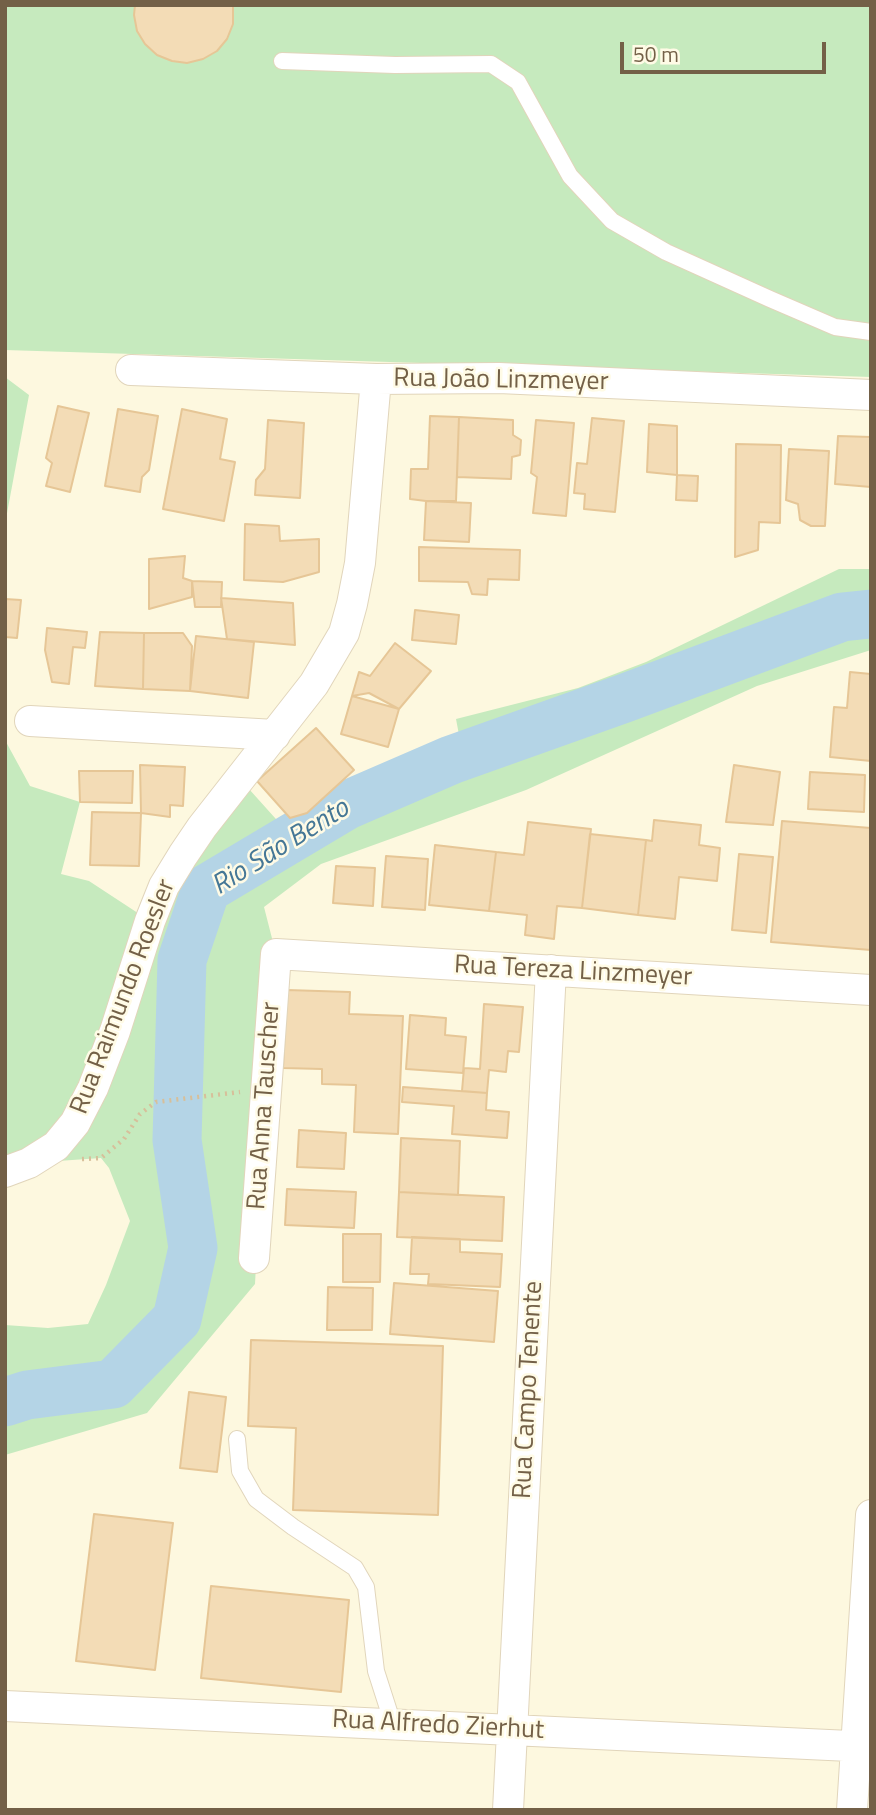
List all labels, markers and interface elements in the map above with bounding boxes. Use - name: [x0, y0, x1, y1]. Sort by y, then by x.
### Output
- scale bar: [624, 28, 830, 72]
- text: 50 m: [633, 38, 679, 70]
- street label: Rua João Linzmeyer: [393, 364, 609, 398]
- water label: Rio São Bento: [206, 793, 356, 903]
- street label: Rua Raimundo Roesler: [65, 875, 183, 1119]
- street label: Rua Tereza Linzmeyer: [453, 950, 693, 994]
- street label: Rua Anna Tauscher: [242, 1001, 288, 1211]
- street label: Rua Campo Tenente: [508, 1280, 550, 1500]
- street label: Rua Alfredo Zierhut: [331, 1705, 545, 1747]

